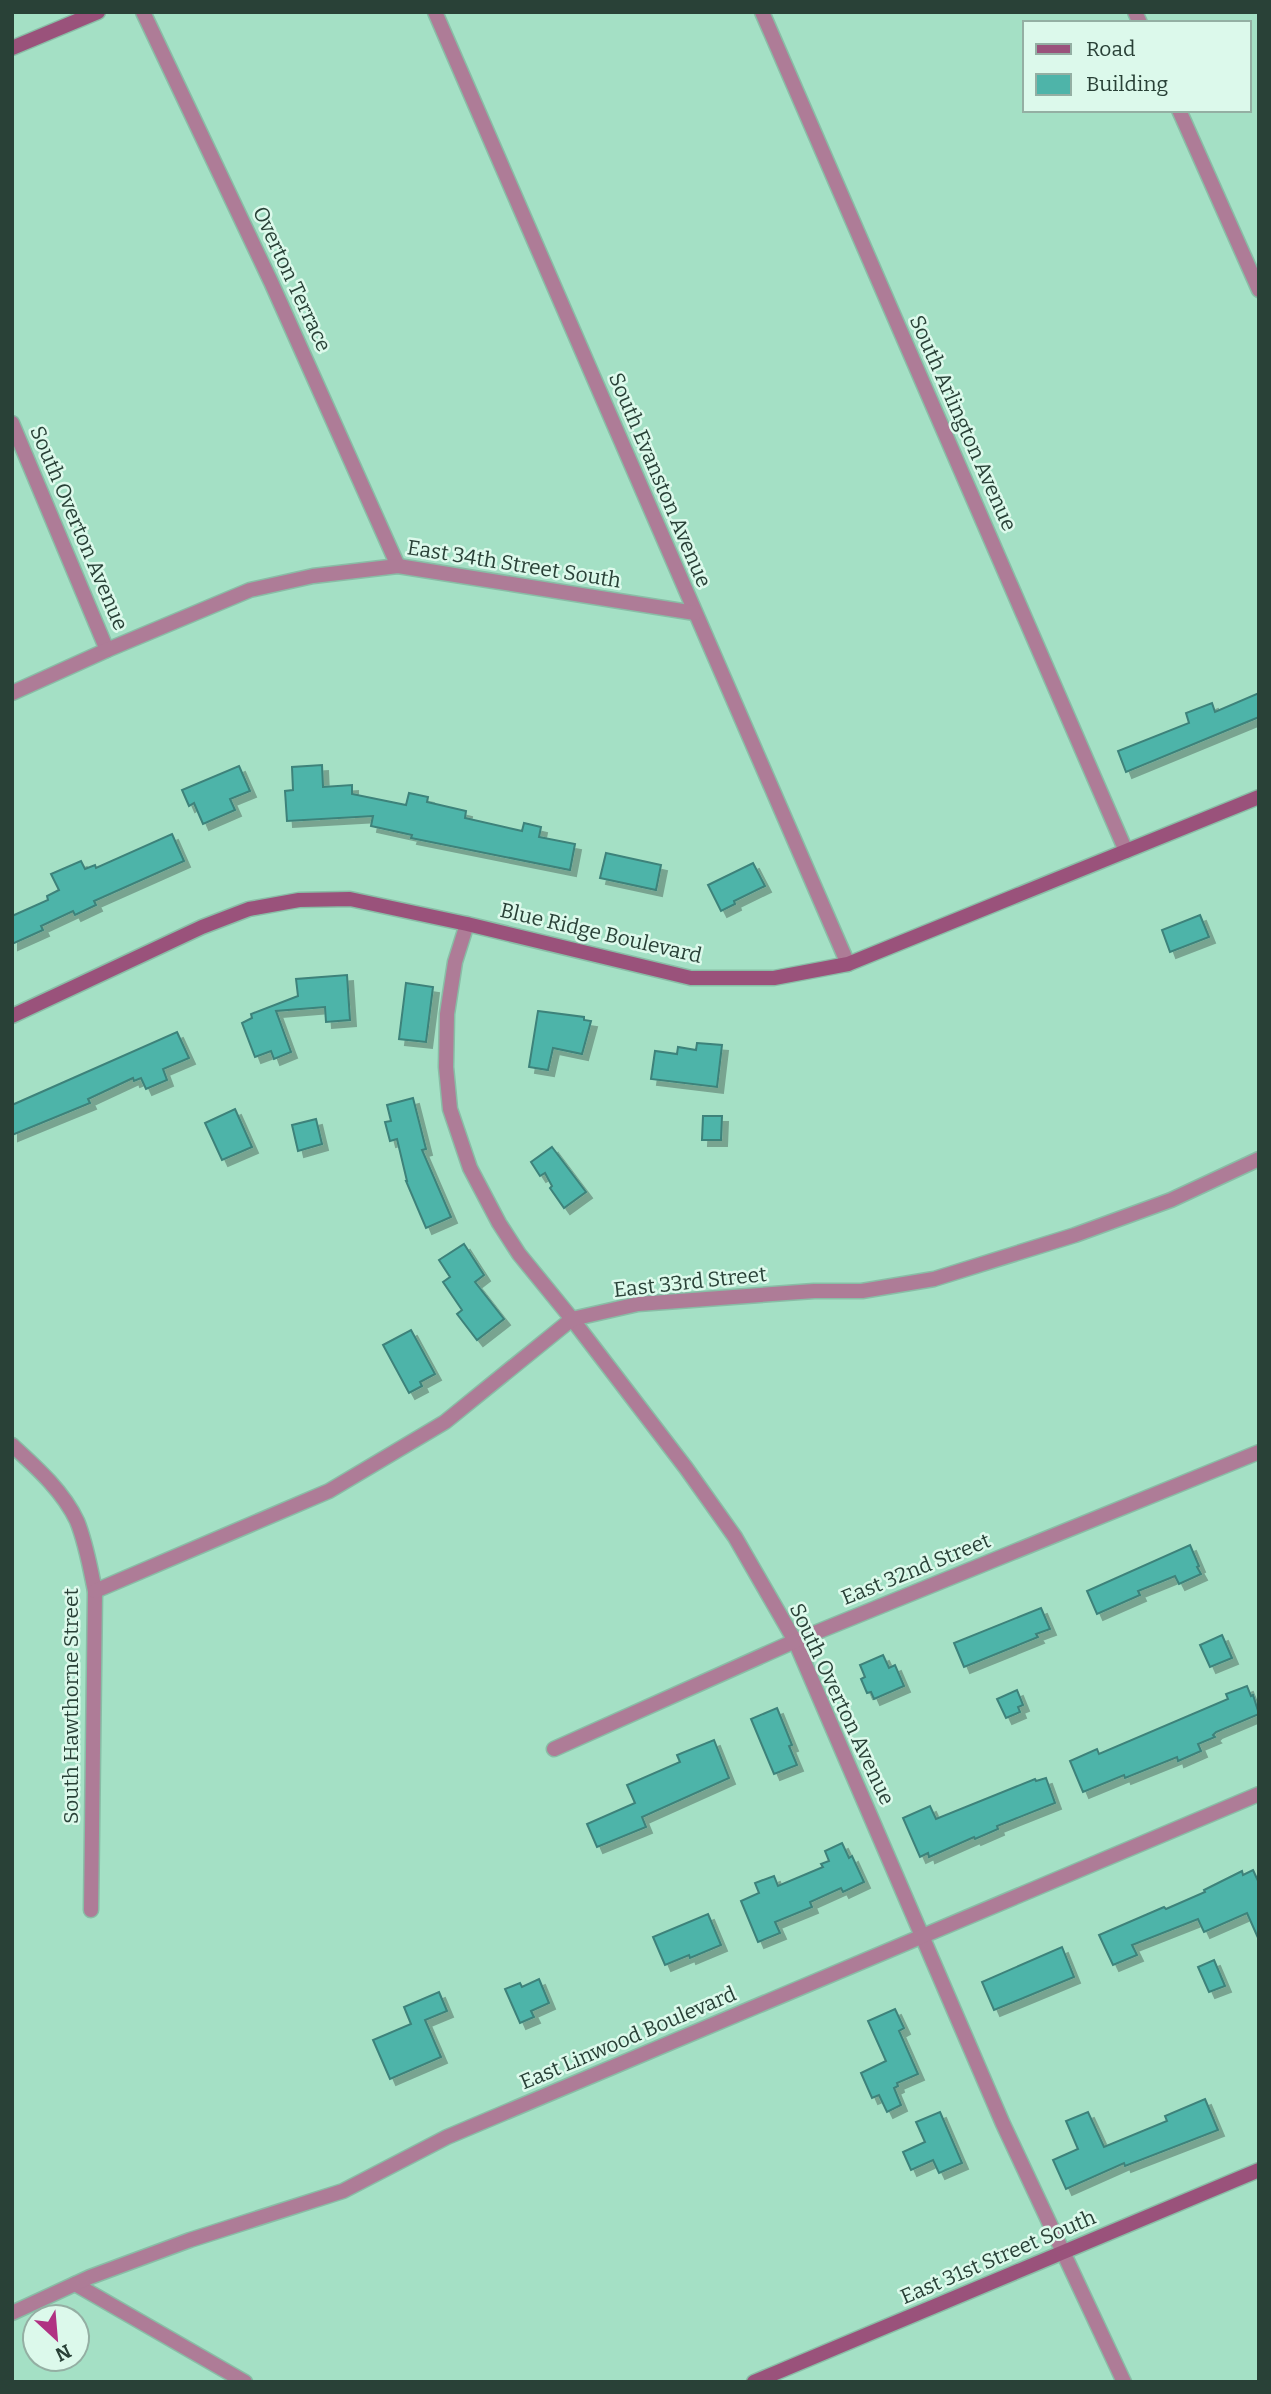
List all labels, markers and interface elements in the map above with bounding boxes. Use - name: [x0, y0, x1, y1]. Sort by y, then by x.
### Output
- legend: [1023, 21, 1250, 112]
- text: Road: [1086, 36, 1135, 62]
- text: Building: [1086, 71, 1169, 97]
- street label: Overton Terrace: [247, 202, 337, 356]
- street label: South Arlington Avenue: [904, 311, 1022, 535]
- street label: South Evanston Avenue: [603, 369, 717, 591]
- street label: South Overton Avenue: [24, 422, 134, 634]
- street label: East 34th Street South: [405, 534, 623, 594]
- street label: Blue Ridge Boulevard: [498, 897, 704, 969]
- street label: East 33rd Street: [612, 1261, 768, 1303]
- street label: East 32nd Street: [838, 1527, 995, 1611]
- street label: South Hawthorne Street: [58, 1588, 84, 1824]
- street label: South Overton Avenue: [784, 1599, 900, 1809]
- street label: East Linwood Boulevard: [516, 1981, 740, 2095]
- street label: East 31st Street South: [896, 2204, 1100, 2310]
- north arrow: [21, 2303, 91, 2373]
- text: N: [51, 2339, 75, 2367]

